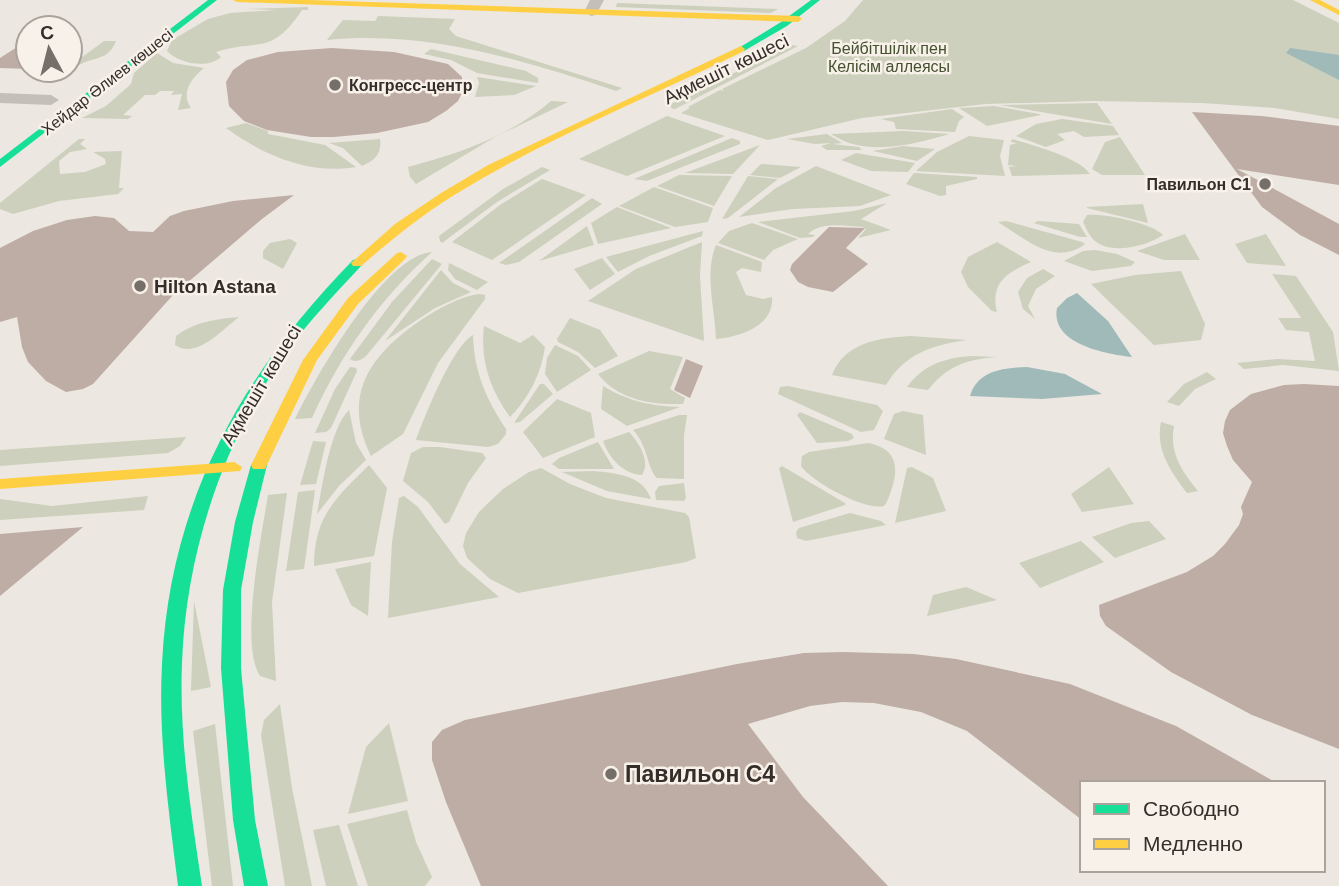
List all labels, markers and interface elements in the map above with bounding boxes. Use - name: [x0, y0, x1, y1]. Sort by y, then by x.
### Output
- north arrow: [14, 14, 84, 84]
- text: С: [39, 21, 55, 44]
- street label: Хейдар Әлиев көшесі: [38, 26, 176, 138]
- street label: Ақмешіт көшесі: [660, 30, 792, 108]
- park label: Бейбітшілік пен Келісім аллеясы: [828, 40, 950, 75]
- marker: Конгресс-центр: [327, 77, 343, 93]
- place label: Конгресс-центр: [349, 77, 473, 94]
- place label: Павильон С1: [1147, 176, 1251, 193]
- marker: Павильон С1: [1257, 176, 1273, 192]
- place label: Hilton Astana: [154, 276, 276, 297]
- marker: Hilton Astana: [132, 278, 148, 294]
- street label: Ақмешіт көшесі: [217, 321, 305, 449]
- place label: Павильон С4: [625, 761, 775, 787]
- marker: Павильон С4: [603, 766, 619, 782]
- legend: [1080, 781, 1325, 872]
- text: Свободно: [1143, 797, 1240, 820]
- text: Медленно: [1143, 832, 1243, 855]

